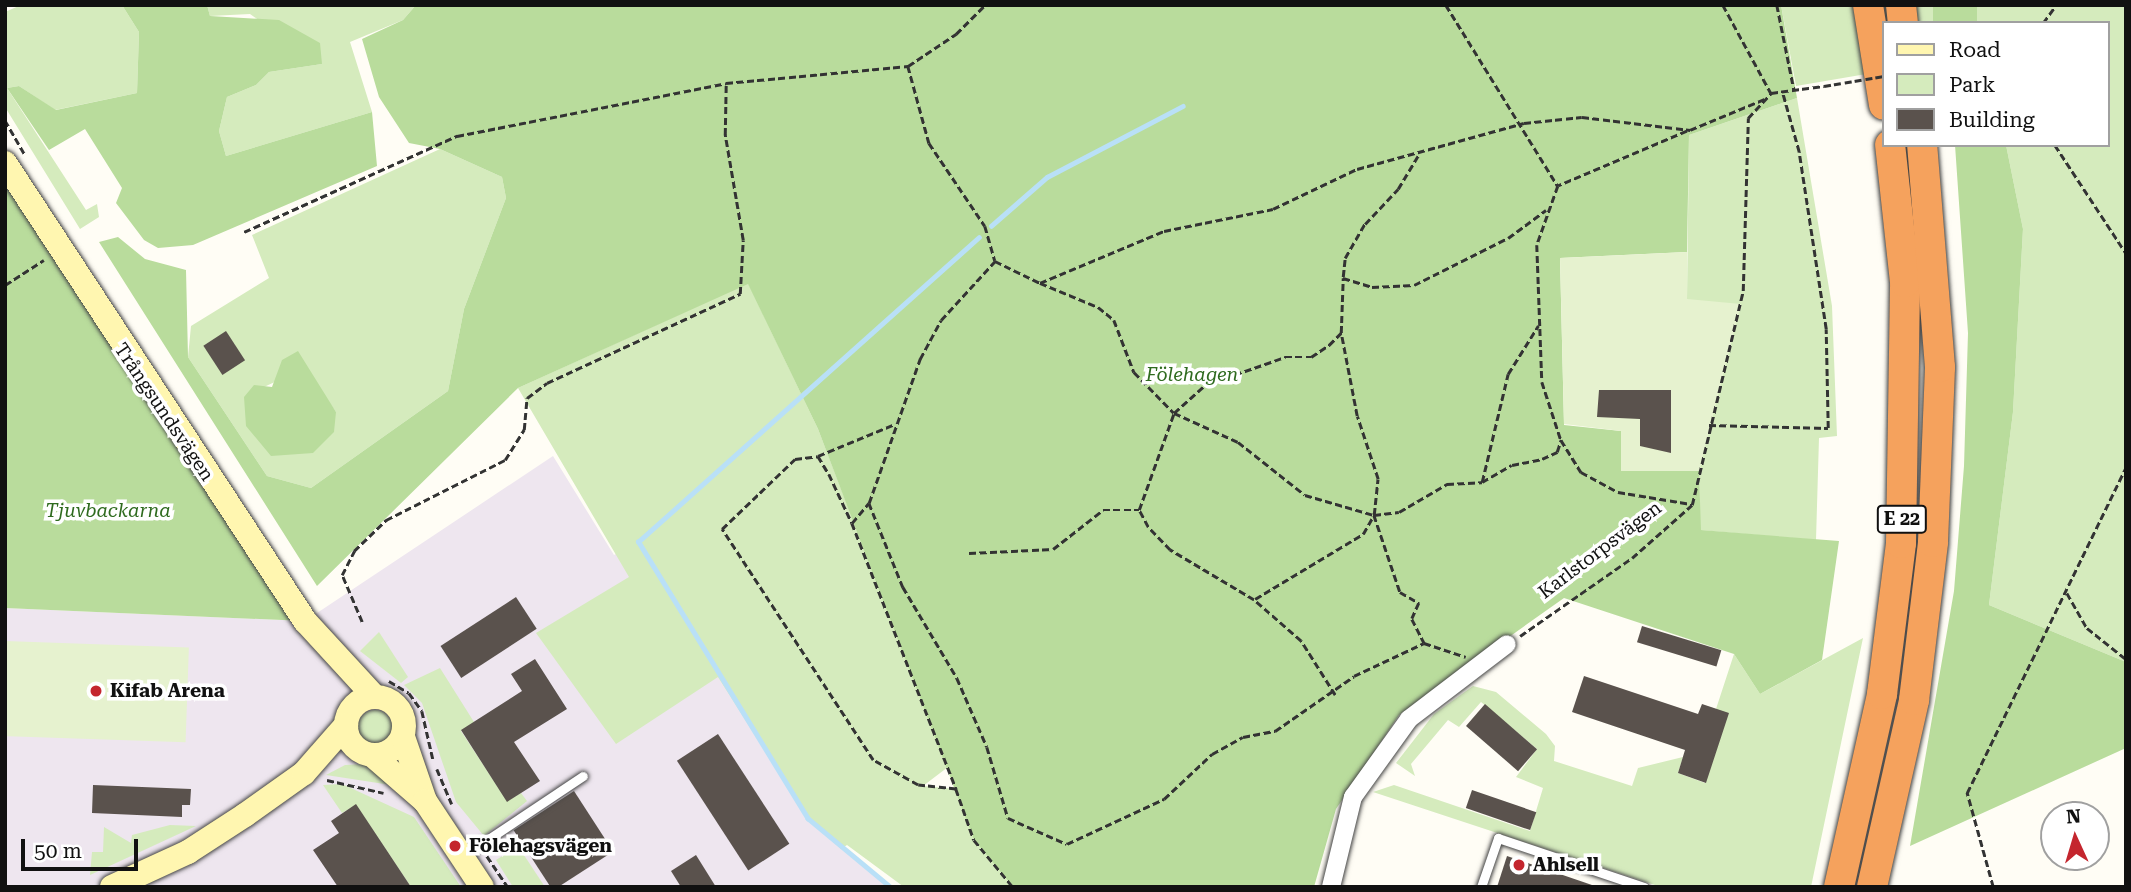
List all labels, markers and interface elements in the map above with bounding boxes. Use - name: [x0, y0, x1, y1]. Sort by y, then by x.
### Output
- legend: [1882, 21, 2110, 147]
- text: Road: [1949, 38, 2001, 62]
- text: Park: [1949, 73, 1995, 97]
- text: Building: [1949, 108, 2035, 132]
- street label: Trångsundsvägen: [109, 339, 219, 485]
- park label: Fölehagen: [1146, 364, 1238, 386]
- street label: Karlstorpsvägen: [1534, 496, 1666, 604]
- park label: Tjuvbackarna: [45, 500, 171, 522]
- road number: E 22: [1876, 504, 1928, 534]
- place label: Kifab Arena: [110, 680, 225, 702]
- marker: Kifab Arena: [88, 683, 104, 699]
- north arrow: [2040, 801, 2110, 871]
- text: N: [2066, 805, 2082, 829]
- scale bar: [24, 826, 142, 870]
- place label: Fölehagsvägen: [469, 835, 612, 857]
- marker: Fölehagsvägen: [447, 838, 463, 854]
- text: 50 m: [34, 839, 82, 863]
- place label: Ahlsell: [1533, 854, 1599, 876]
- marker: Ahlsell: [1511, 857, 1527, 873]

